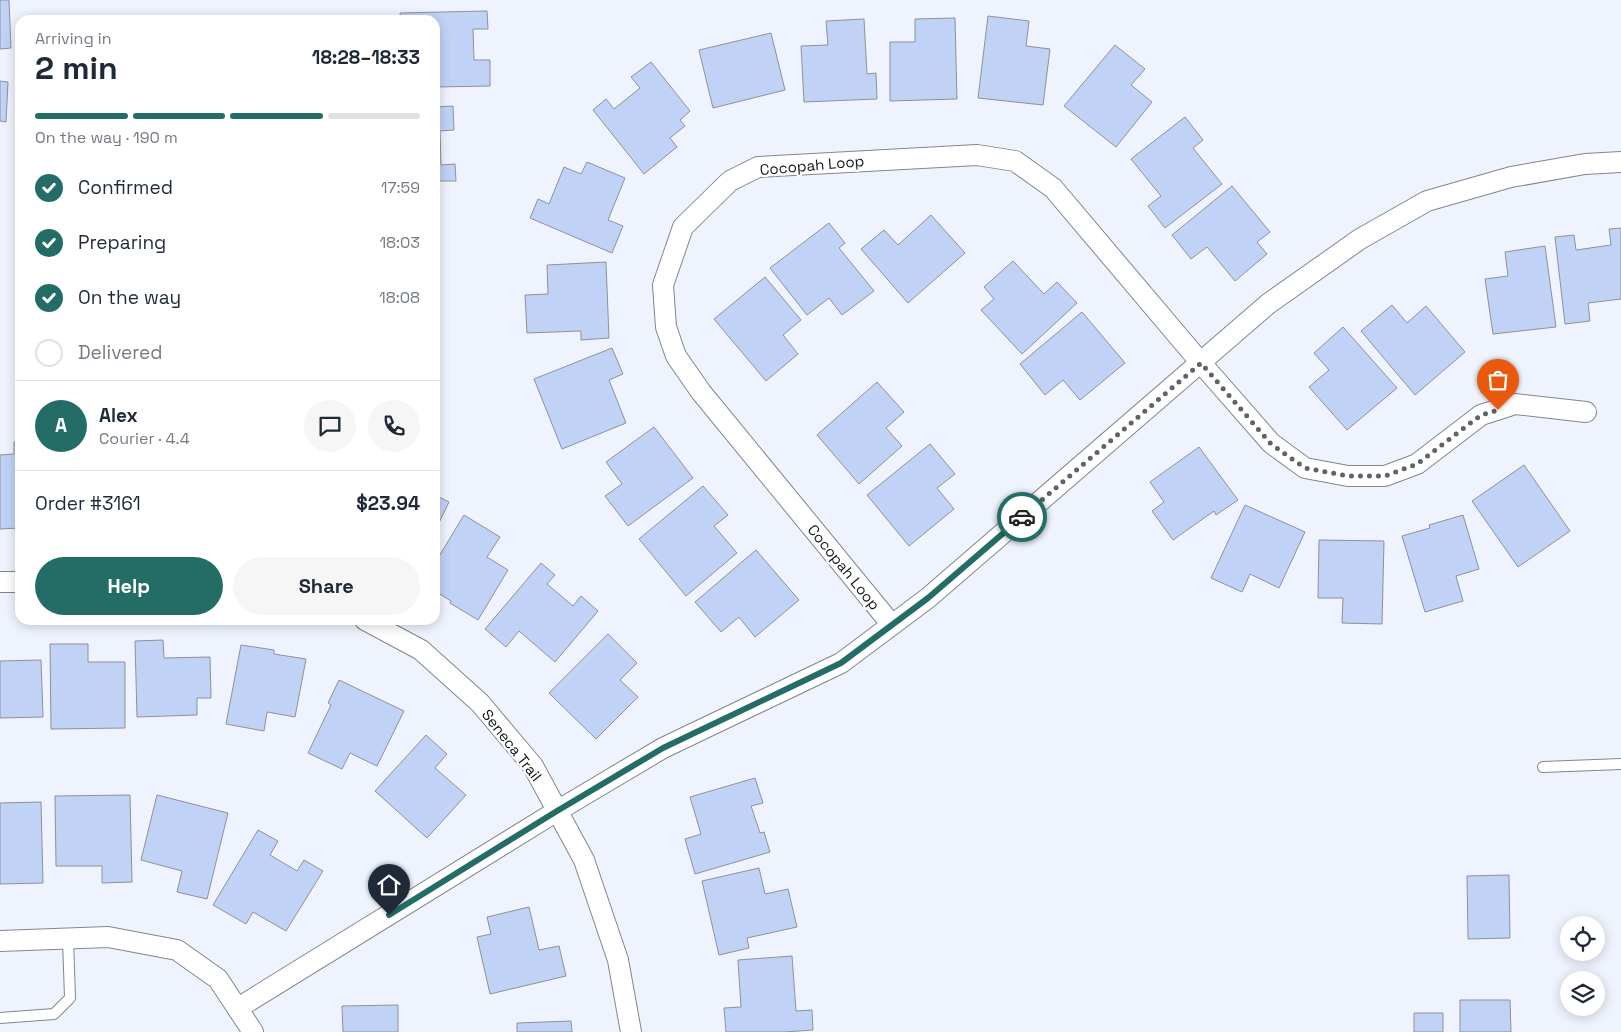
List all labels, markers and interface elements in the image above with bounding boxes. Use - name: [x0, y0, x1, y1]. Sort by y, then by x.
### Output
- text: Arriving in: [35, 28, 112, 49]
- text: 18:28–18:33: [312, 45, 420, 70]
- text: 2 min: [35, 48, 118, 88]
- text: On the way · 190 m: [35, 127, 178, 148]
- street label: Cocopah Loop: [759, 151, 865, 179]
- icon: check: [35, 174, 63, 202]
- text: Confirmed: [78, 175, 173, 200]
- text: 17:59: [381, 177, 420, 198]
- icon: check: [35, 229, 63, 257]
- text: Preparing: [78, 230, 166, 255]
- text: 18:03: [379, 232, 420, 253]
- icon: check: [35, 284, 63, 312]
- text: On the way: [78, 285, 181, 310]
- text: 18:08: [379, 287, 420, 308]
- text: Delivered: [78, 340, 163, 365]
- pin: [1477, 359, 1519, 410]
- icon: bag: [1484, 366, 1512, 394]
- button: chat: [304, 400, 356, 452]
- button: phone: [368, 400, 420, 452]
- text: Alex: [99, 403, 138, 428]
- text: A: [55, 413, 67, 438]
- text: Courier · 4.4: [99, 428, 190, 449]
- text: Order #3161: [35, 491, 141, 516]
- text: $23.94: [356, 491, 420, 516]
- courier: [997, 492, 1047, 542]
- icon: car: [1008, 503, 1036, 531]
- street label: Cocopah Loop: [804, 520, 884, 614]
- button: Help: [35, 557, 223, 615]
- button: Share: [233, 557, 420, 615]
- street label: Seneca Trail: [478, 705, 546, 785]
- pin: [368, 864, 410, 915]
- icon: home: [375, 871, 403, 899]
- map controls: [1560, 916, 1605, 1016]
- button: locate: [1560, 916, 1605, 961]
- button: layers: [1560, 971, 1605, 1016]

